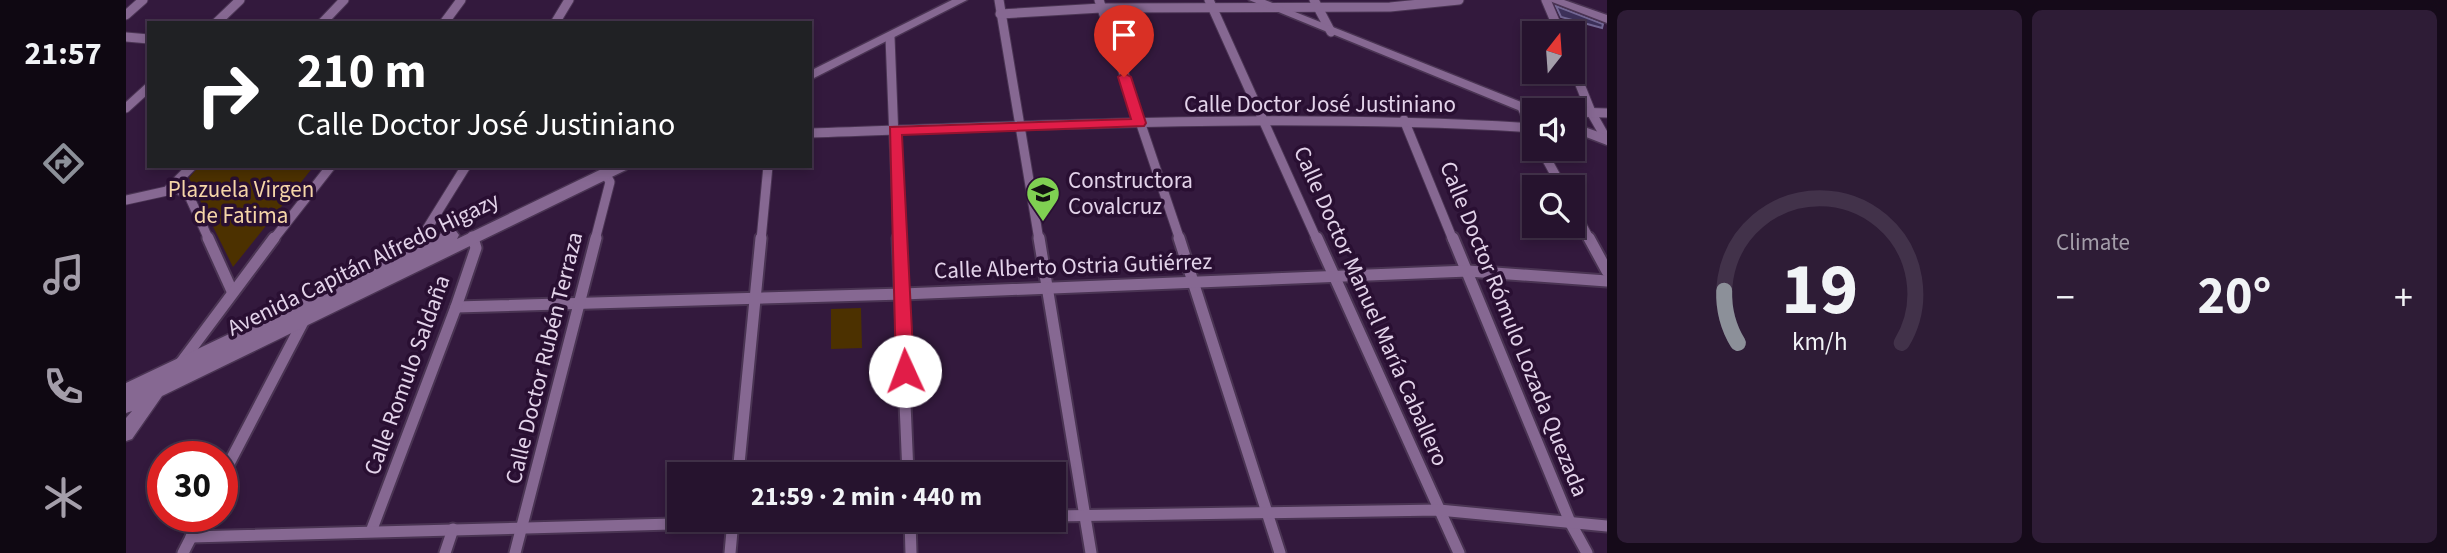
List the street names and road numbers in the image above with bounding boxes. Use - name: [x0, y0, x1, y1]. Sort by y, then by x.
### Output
- street label: Calle Doctor José Justiniano: [1184, 88, 1456, 121]
- street label: Calle Doctor Manuel María Caballero: [1285, 141, 1457, 471]
- street label: Calle Doctor Rómulo Lozada Quezada: [1431, 156, 1597, 502]
- street label: Avenida Capitán Alfredo Higazy: [222, 184, 505, 344]
- street label: Calle Doctor Rubén Terraza: [497, 228, 591, 488]
- street label: Calle Alberto Ostria Gutiérrez: [934, 245, 1213, 287]
- street label: Calle Romulo Saldaña: [355, 270, 459, 480]

